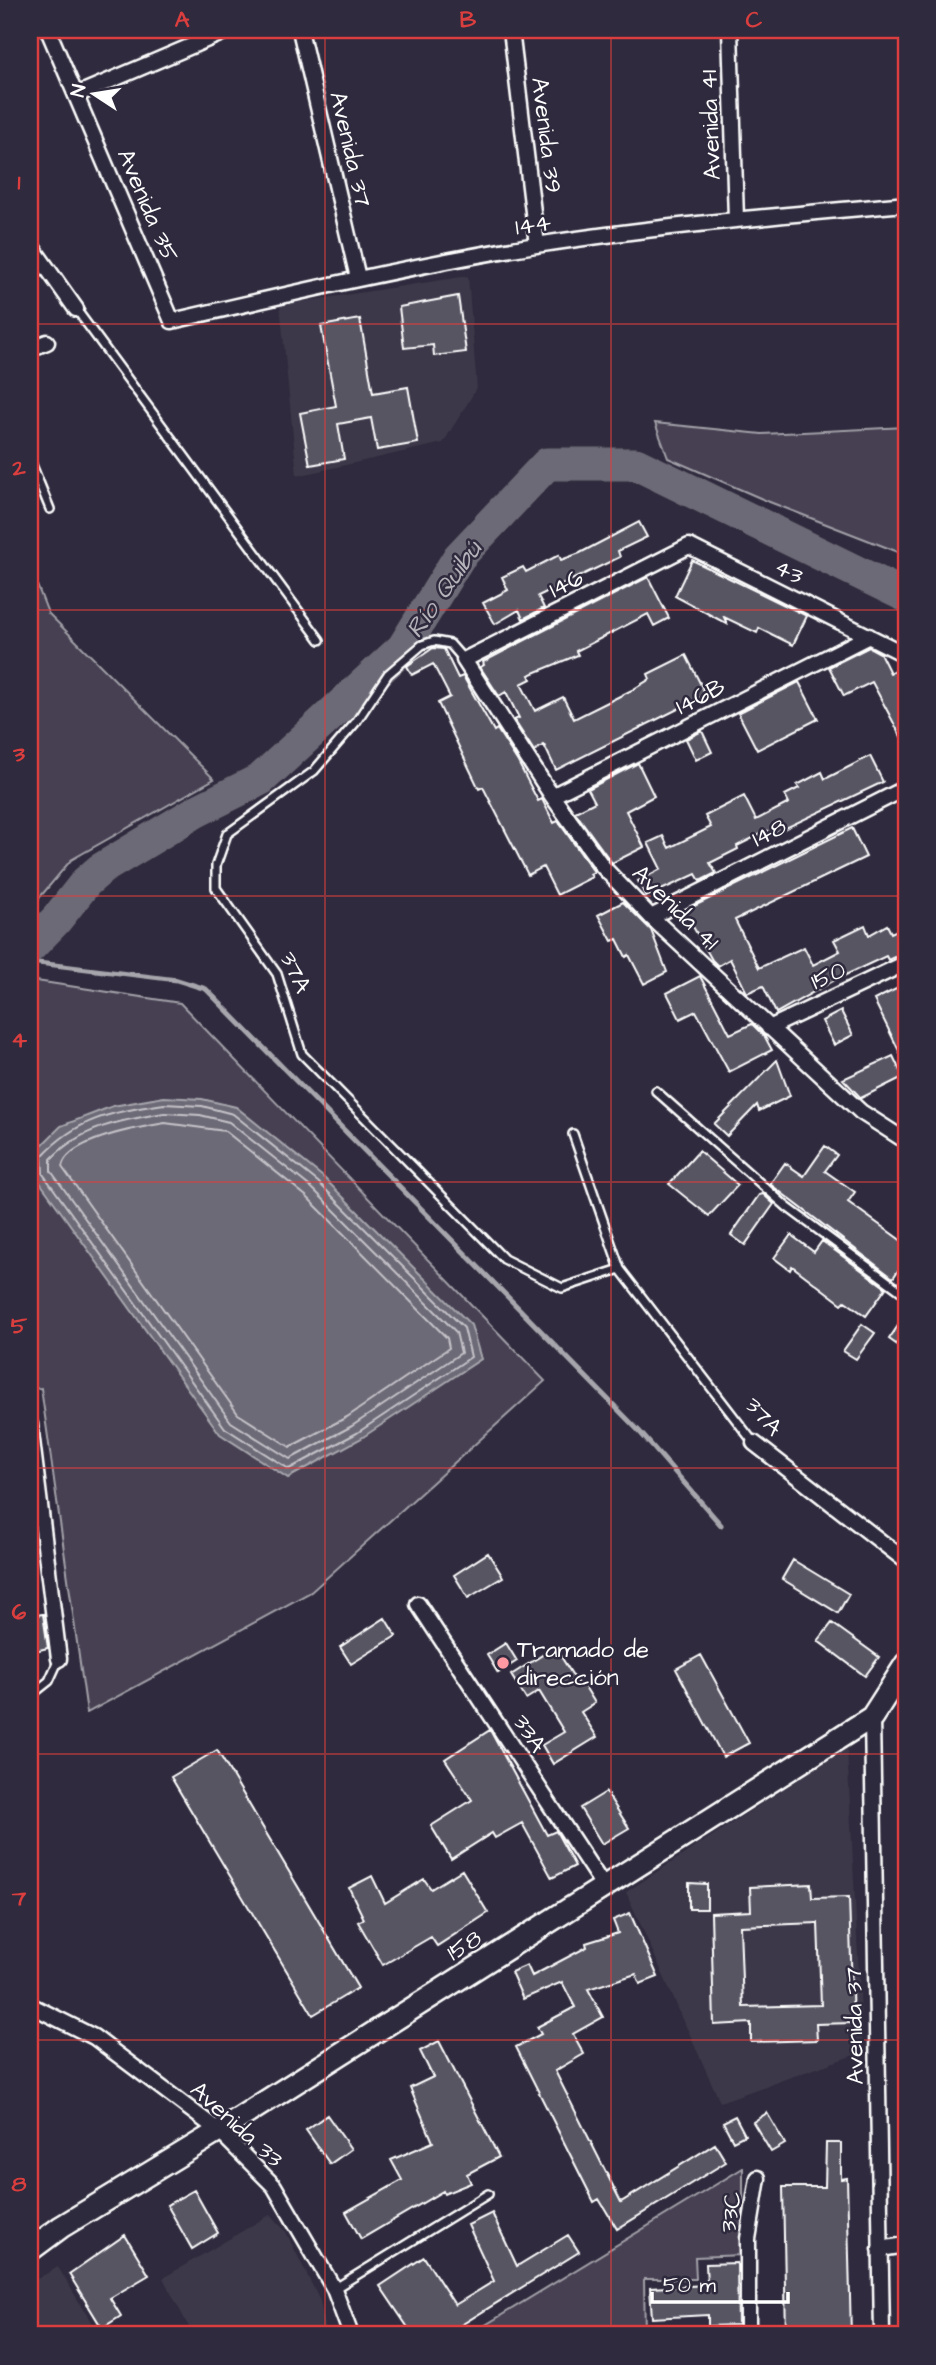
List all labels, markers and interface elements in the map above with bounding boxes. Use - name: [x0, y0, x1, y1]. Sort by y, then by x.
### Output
- text: A: [175, 4, 190, 36]
- text: B: [460, 4, 477, 36]
- text: C: [746, 4, 763, 36]
- north arrow: [60, 60, 130, 130]
- street label: Avenida 41: [692, 69, 730, 181]
- street label: Avenida 39: [522, 75, 570, 195]
- text: N: [64, 82, 93, 99]
- street label: Avenida 37: [320, 88, 380, 211]
- street label: Avenida 35: [108, 144, 186, 267]
- text: 1: [18, 166, 21, 198]
- street label: 144: [513, 205, 553, 245]
- text: 2: [11, 452, 26, 484]
- water label: Río Quibú: [397, 532, 491, 645]
- street label: 43: [768, 550, 809, 594]
- street label: 146: [543, 561, 590, 607]
- street label: 146B: [670, 670, 731, 724]
- text: 3: [12, 738, 25, 770]
- street label: 148: [746, 810, 793, 856]
- street label: Avenida 41: [624, 857, 727, 958]
- street label: 37A: [271, 946, 319, 999]
- street label: 150: [805, 953, 852, 999]
- text: 4: [11, 1024, 27, 1056]
- text: 5: [11, 1310, 28, 1342]
- street label: 37A: [736, 1390, 790, 1444]
- text: 6: [12, 1596, 27, 1628]
- place label: Tramado de dirección: [517, 1633, 649, 1695]
- marker: Tramado de dirección: [495, 1655, 511, 1671]
- street label: 33A: [504, 1708, 554, 1759]
- text: 7: [11, 1882, 27, 1914]
- street label: 158: [440, 1922, 489, 1970]
- street label: Avenida 37: [837, 1967, 873, 2085]
- street label: Avenida 33: [182, 2074, 290, 2176]
- text: 8: [12, 2168, 27, 2200]
- street label: 33C: [711, 2189, 751, 2235]
- scale bar: [652, 2260, 789, 2304]
- text: 50 m: [663, 2271, 717, 2300]

